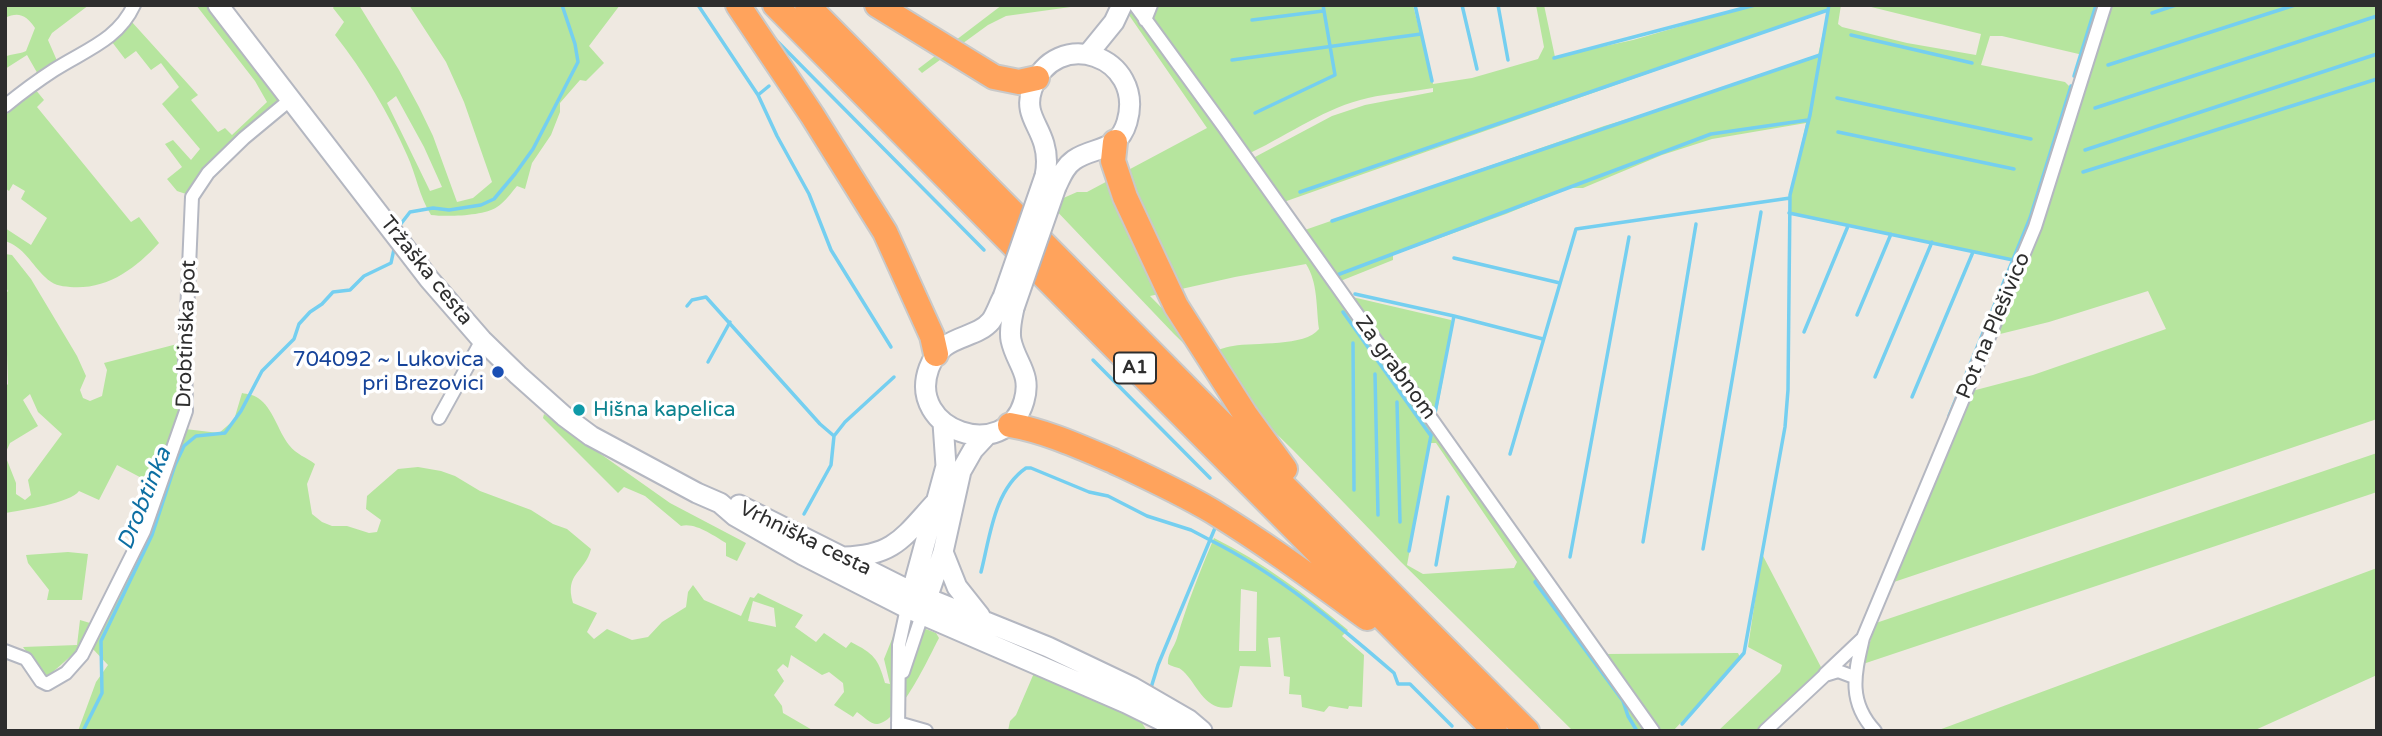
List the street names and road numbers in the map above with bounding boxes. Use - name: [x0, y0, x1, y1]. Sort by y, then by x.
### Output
- street label: Tržaška cesta: [374, 211, 478, 331]
- street label: Pot na Plešivico: [1952, 249, 2036, 403]
- street label: Drobtinška pot: [172, 260, 202, 408]
- street label: Za grabnom: [1349, 311, 1441, 425]
- road number: A1: [1114, 352, 1156, 384]
- street label: Vrhniška cesta: [735, 496, 875, 582]

